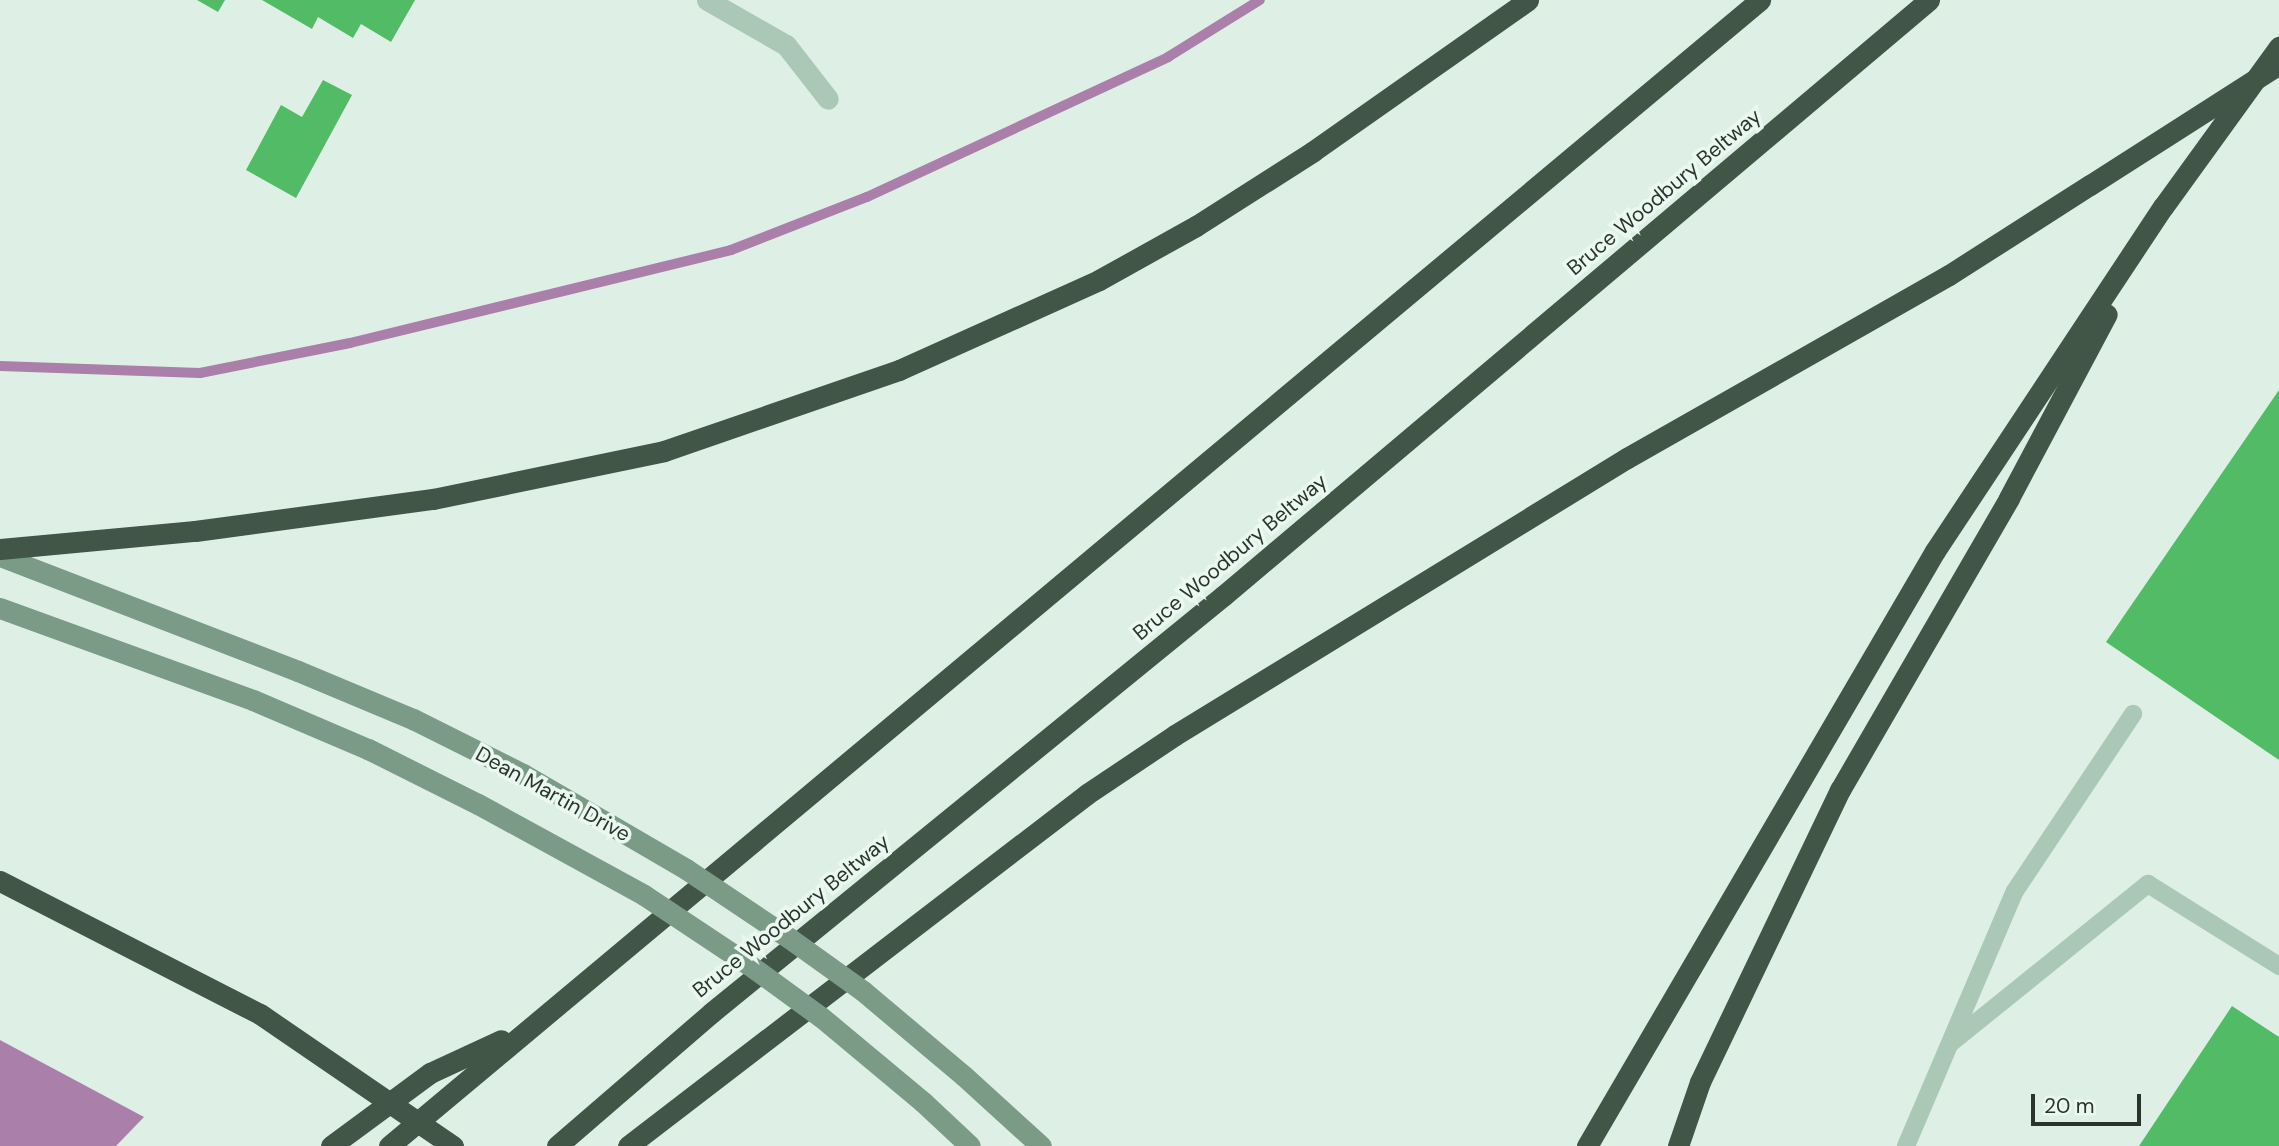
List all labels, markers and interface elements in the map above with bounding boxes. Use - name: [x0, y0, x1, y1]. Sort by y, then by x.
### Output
- street label: Bruce Woodbury Beltway: [1562, 103, 1766, 281]
- street label: Bruce Woodbury Beltway: [1128, 468, 1332, 646]
- street label: Dean Martin Drive: [471, 741, 635, 847]
- street label: Bruce Woodbury Beltway: [688, 829, 894, 1003]
- scale bar: [2034, 1080, 2144, 1124]
- text: 20 m: [2044, 1092, 2095, 1120]

